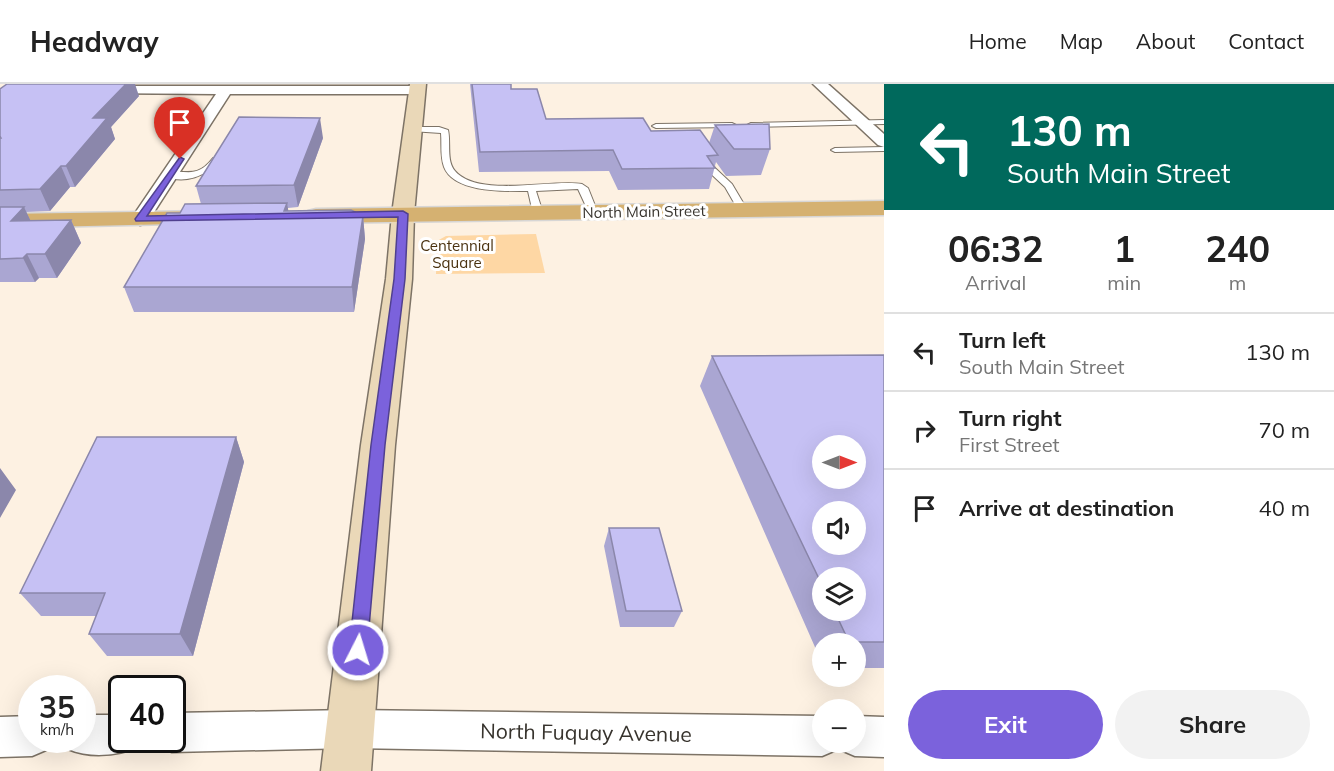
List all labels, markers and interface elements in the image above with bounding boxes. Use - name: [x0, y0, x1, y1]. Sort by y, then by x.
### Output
- text: Headway: [30, 24, 159, 59]
- text: Home: [969, 28, 1027, 54]
- text: Map: [1060, 28, 1103, 54]
- text: About: [1136, 28, 1195, 54]
- text: Contact: [1228, 28, 1304, 54]
- pin: [154, 97, 205, 159]
- text: 130 m: [1007, 104, 1132, 157]
- icon: arrive: [163, 106, 196, 139]
- icon: left: [908, 108, 986, 186]
- text: South Main Street: [1007, 156, 1230, 190]
- street label: North Main Street: [582, 201, 706, 222]
- text: 06:32: [948, 226, 1043, 271]
- text: 1: [1113, 226, 1135, 271]
- text: 240: [1205, 226, 1270, 271]
- park label: Centennial Square: [420, 236, 494, 272]
- text: Arrival: [965, 270, 1026, 295]
- text: min: [1107, 270, 1141, 295]
- text: m: [1229, 270, 1246, 295]
- text: Turn left: [959, 326, 1046, 354]
- icon: left: [908, 336, 941, 369]
- text: 130 m: [1245, 338, 1310, 366]
- text: South Main Street: [959, 354, 1125, 379]
- text: Turn right: [959, 404, 1062, 432]
- icon: right: [908, 414, 941, 447]
- text: 70 m: [1259, 416, 1310, 444]
- text: First Street: [959, 432, 1060, 457]
- north arrow: [812, 435, 866, 489]
- map controls: [812, 435, 866, 753]
- icon: arrive: [908, 492, 941, 525]
- text: Arrive at destination: [959, 494, 1174, 522]
- text: 40 m: [1259, 494, 1310, 522]
- button: sound: [812, 501, 866, 555]
- button: layers: [812, 567, 866, 621]
- position arrow: [326, 618, 390, 682]
- button: +: [812, 633, 866, 687]
- speed limit sign: 40: [108, 675, 186, 753]
- text: 35: [39, 688, 75, 726]
- button: Exit: [908, 690, 1103, 759]
- button: Share: [1115, 690, 1310, 759]
- button: −: [812, 699, 866, 753]
- street label: North Fuquay Avenue: [480, 717, 692, 747]
- text: km/h: [40, 720, 74, 739]

